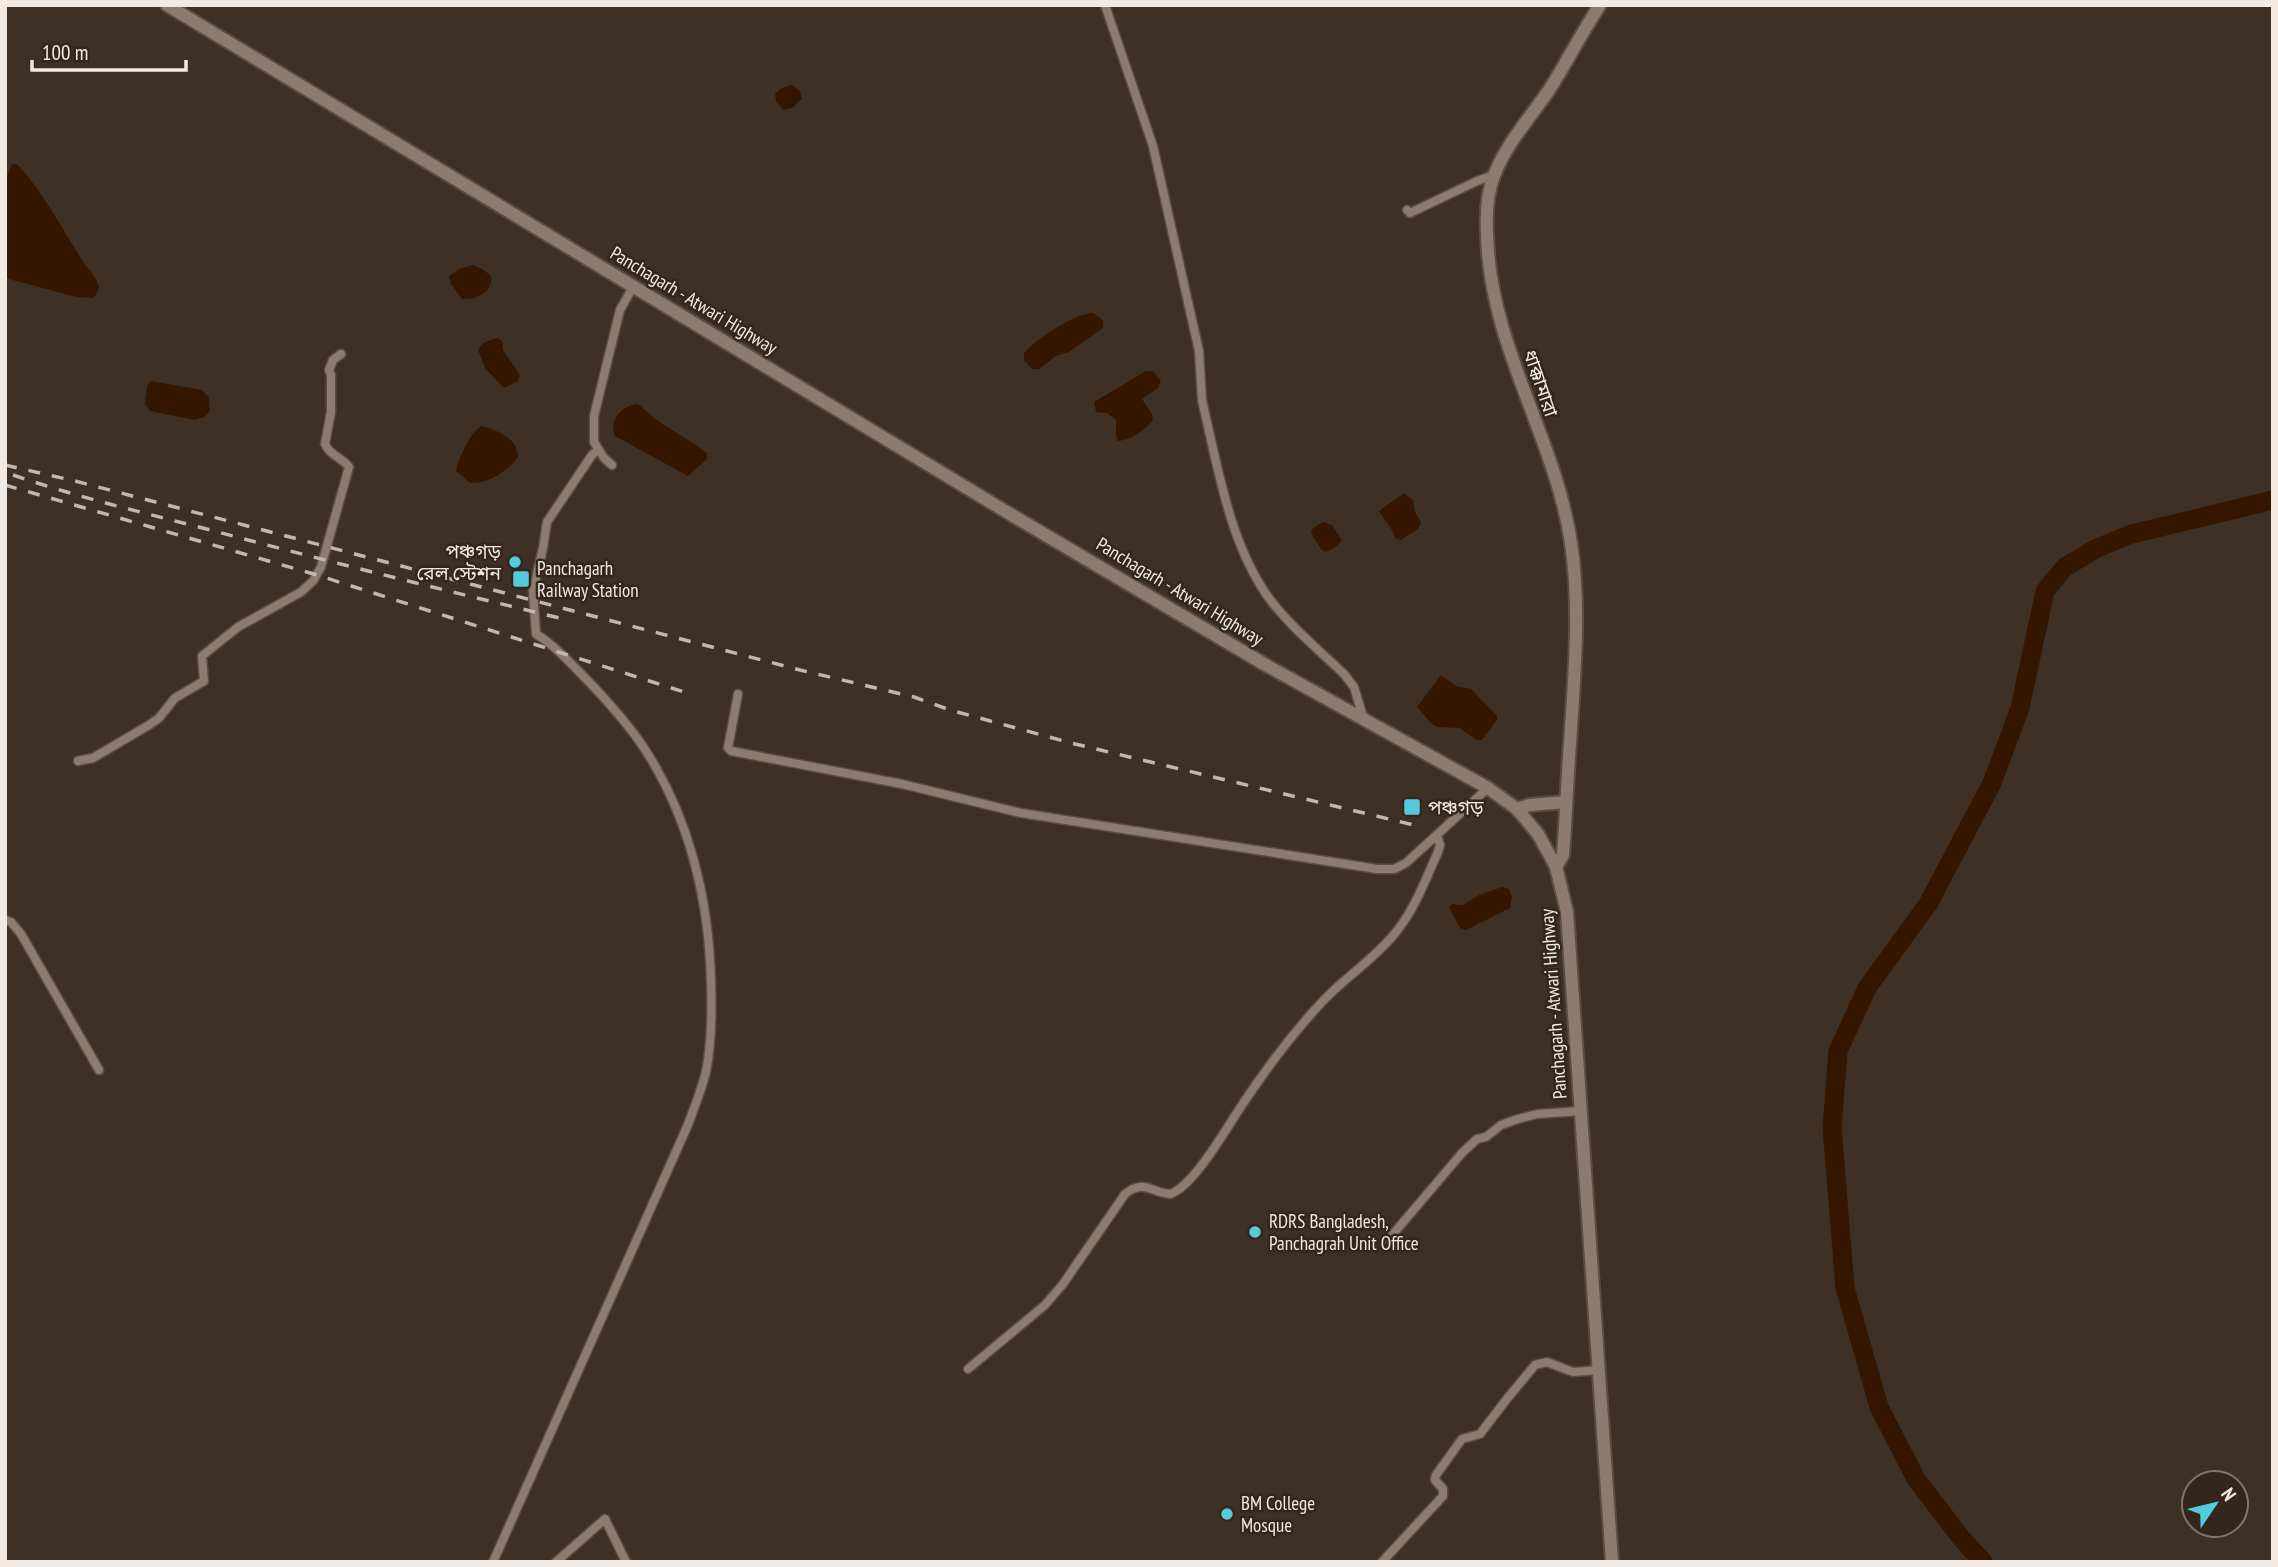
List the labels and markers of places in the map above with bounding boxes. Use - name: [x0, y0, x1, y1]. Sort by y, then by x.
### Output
- place label: পঞ্চগড় রেল স্টেশন: [417, 539, 502, 585]
- marker: পঞ্চগড় রেল স্টেশন: [507, 554, 523, 570]
- place label: Panchagarh Railway Station: [537, 556, 639, 602]
- marker: Panchagarh Railway Station: [511, 569, 531, 589]
- place label: পঞ্চগড়: [1428, 795, 1484, 819]
- marker: পঞ্চগড়: [1402, 797, 1422, 817]
- place label: RDRS Bangladesh, Panchagrah Unit Office: [1269, 1209, 1419, 1255]
- marker: RDRS Bangladesh, Panchagrah Unit Office: [1247, 1224, 1263, 1240]
- place label: BM College Mosque: [1241, 1491, 1315, 1537]
- marker: BM College Mosque: [1219, 1506, 1235, 1522]

